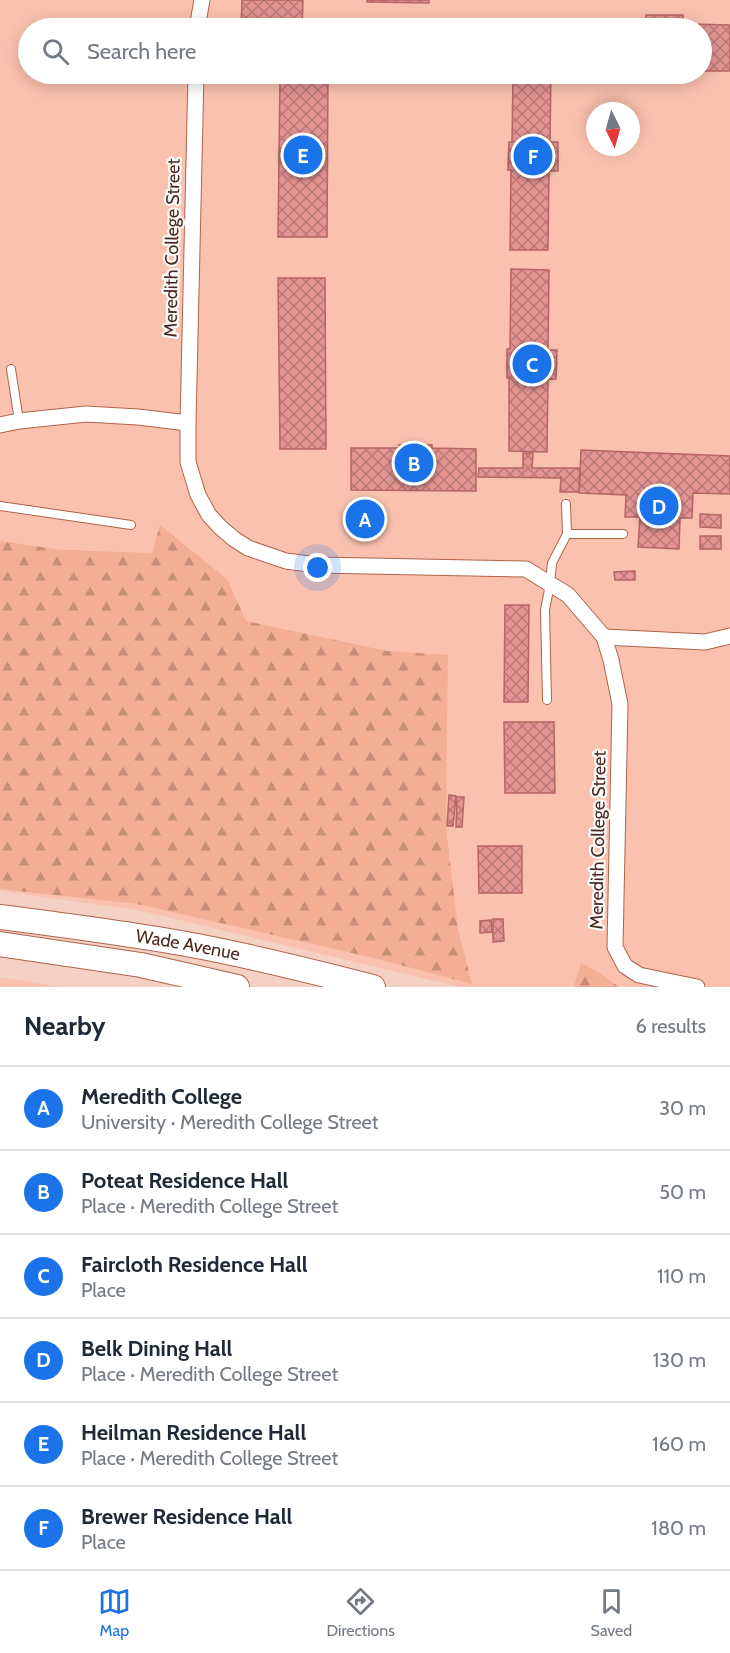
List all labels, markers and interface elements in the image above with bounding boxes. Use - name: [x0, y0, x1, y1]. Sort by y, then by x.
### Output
- search box: [18, 18, 712, 84]
- icon: search: [39, 35, 72, 68]
- text: Search here: [87, 38, 196, 65]
- north arrow: [586, 102, 640, 156]
- pin: E: [284, 132, 322, 178]
- pin: F: [514, 134, 552, 178]
- street label: Meredith College Street: [159, 158, 185, 338]
- pin: C: [512, 342, 552, 386]
- pin: B: [394, 440, 434, 486]
- pin: D: [640, 484, 678, 528]
- pin: A: [346, 496, 385, 542]
- your location: [303, 553, 332, 582]
- street label: Meredith College Street: [585, 750, 611, 930]
- street label: Wade Avenue: [134, 925, 242, 965]
- text: Nearby: [24, 1010, 105, 1042]
- text: 6 results: [635, 1014, 706, 1038]
- text: Meredith College: [81, 1083, 242, 1110]
- text: A: [37, 1096, 50, 1120]
- text: 30 m: [659, 1096, 706, 1120]
- text: University · Meredith College Street: [81, 1110, 379, 1134]
- text: Poteat Residence Hall: [81, 1167, 288, 1194]
- text: B: [37, 1180, 50, 1204]
- text: 50 m: [659, 1180, 706, 1204]
- text: Place · Meredith College Street: [81, 1194, 338, 1218]
- text: Faircloth Residence Hall: [81, 1251, 308, 1278]
- text: C: [37, 1264, 50, 1288]
- text: 110 m: [657, 1264, 706, 1288]
- text: Place: [81, 1278, 126, 1302]
- text: Belk Dining Hall: [81, 1335, 232, 1362]
- text: D: [36, 1348, 51, 1372]
- text: 130 m: [653, 1348, 706, 1372]
- text: Place · Meredith College Street: [81, 1362, 338, 1386]
- text: Heilman Residence Hall: [81, 1419, 306, 1446]
- text: E: [38, 1432, 49, 1456]
- text: 160 m: [652, 1432, 706, 1456]
- text: Place · Meredith College Street: [81, 1446, 338, 1470]
- text: Brewer Residence Hall: [81, 1503, 292, 1530]
- text: F: [38, 1516, 49, 1540]
- text: 180 m: [651, 1516, 706, 1540]
- text: Place: [81, 1530, 126, 1554]
- tab: Map: [98, 1585, 131, 1640]
- tab: Directions: [327, 1585, 395, 1640]
- tab: Saved: [591, 1585, 632, 1640]

